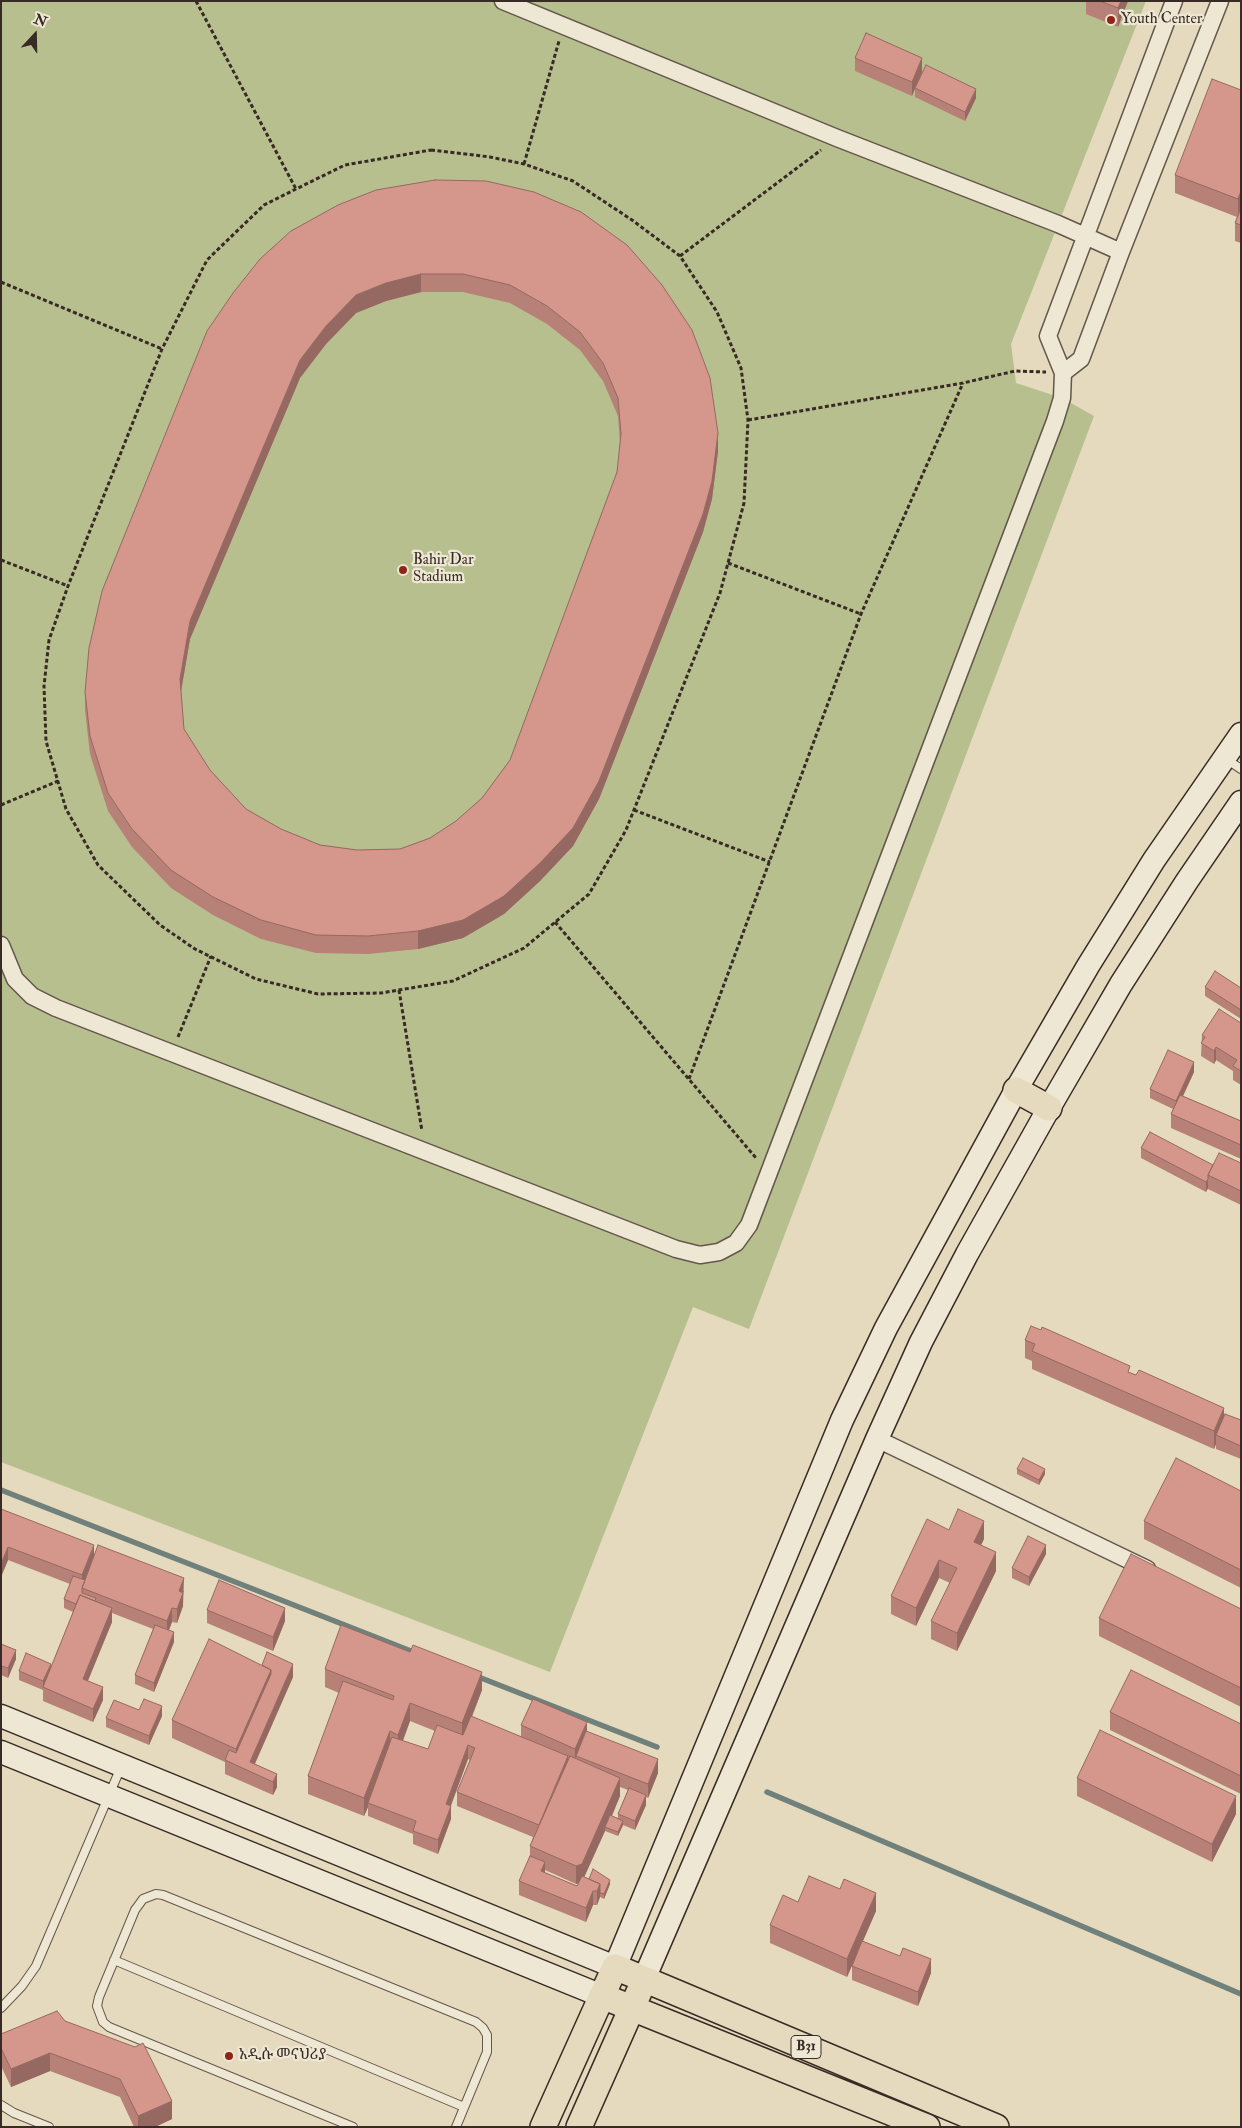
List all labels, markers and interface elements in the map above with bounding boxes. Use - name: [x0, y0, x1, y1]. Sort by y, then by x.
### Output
- north arrow: [10, 10, 60, 60]
- text: N: [32, 10, 49, 31]
- place label: Youth Center: [1121, 11, 1202, 29]
- marker: Youth Center: [1105, 14, 1117, 26]
- place label: Bahir Dar Stadium: [413, 552, 474, 587]
- marker: Bahir Dar Stadium: [397, 564, 409, 576]
- road number: B31: [791, 2035, 821, 2058]
- place label: አዲሱ መናህሪያ: [239, 2047, 326, 2065]
- marker: አዲሱ መናህሪያ: [223, 2050, 235, 2062]

